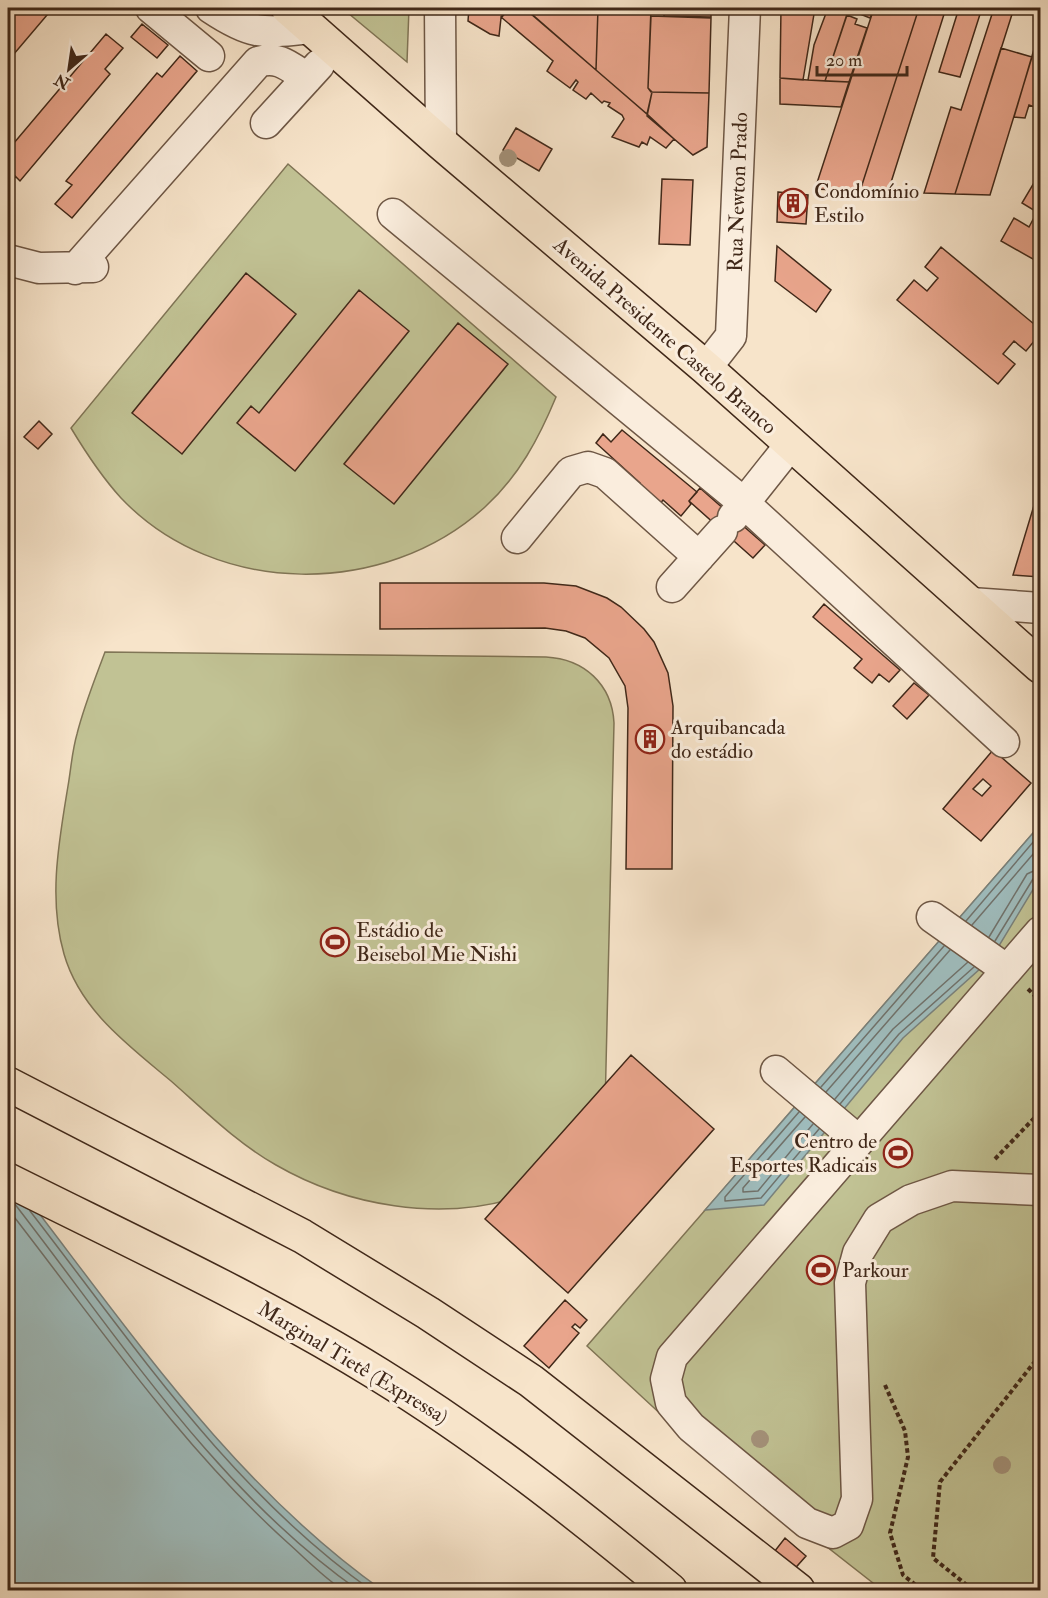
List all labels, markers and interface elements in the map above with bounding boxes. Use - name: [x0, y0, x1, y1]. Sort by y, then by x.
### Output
- north arrow: [39, 39, 99, 99]
- scale bar: [817, 39, 907, 77]
- text: 20 m: [826, 49, 862, 72]
- text: N: [51, 69, 74, 94]
- street label: Rua Newton Prado: [722, 112, 754, 272]
- place label: Condomínio Estilo: [814, 178, 919, 229]
- building icon: Condomínio Estilo: [777, 187, 809, 219]
- street label: Avenida Presidente Castelo Branco: [547, 231, 782, 440]
- place label: Arquibancada do estádio: [670, 714, 786, 765]
- building icon: Arquibancada do estádio: [634, 723, 666, 755]
- place label: Estádio de Beisebol Mie Nishi: [356, 917, 518, 968]
- sports icon: Estádio de Beisebol Mie Nishi: [319, 926, 351, 958]
- place label: Centro de Esportes Radicais: [730, 1128, 877, 1179]
- sports icon: Centro de Esportes Radicais: [882, 1137, 914, 1169]
- sports icon: Parkour: [805, 1254, 837, 1286]
- place label: Parkour: [842, 1257, 909, 1284]
- street label: Marginal Tietê (Expressa): [253, 1295, 453, 1431]

